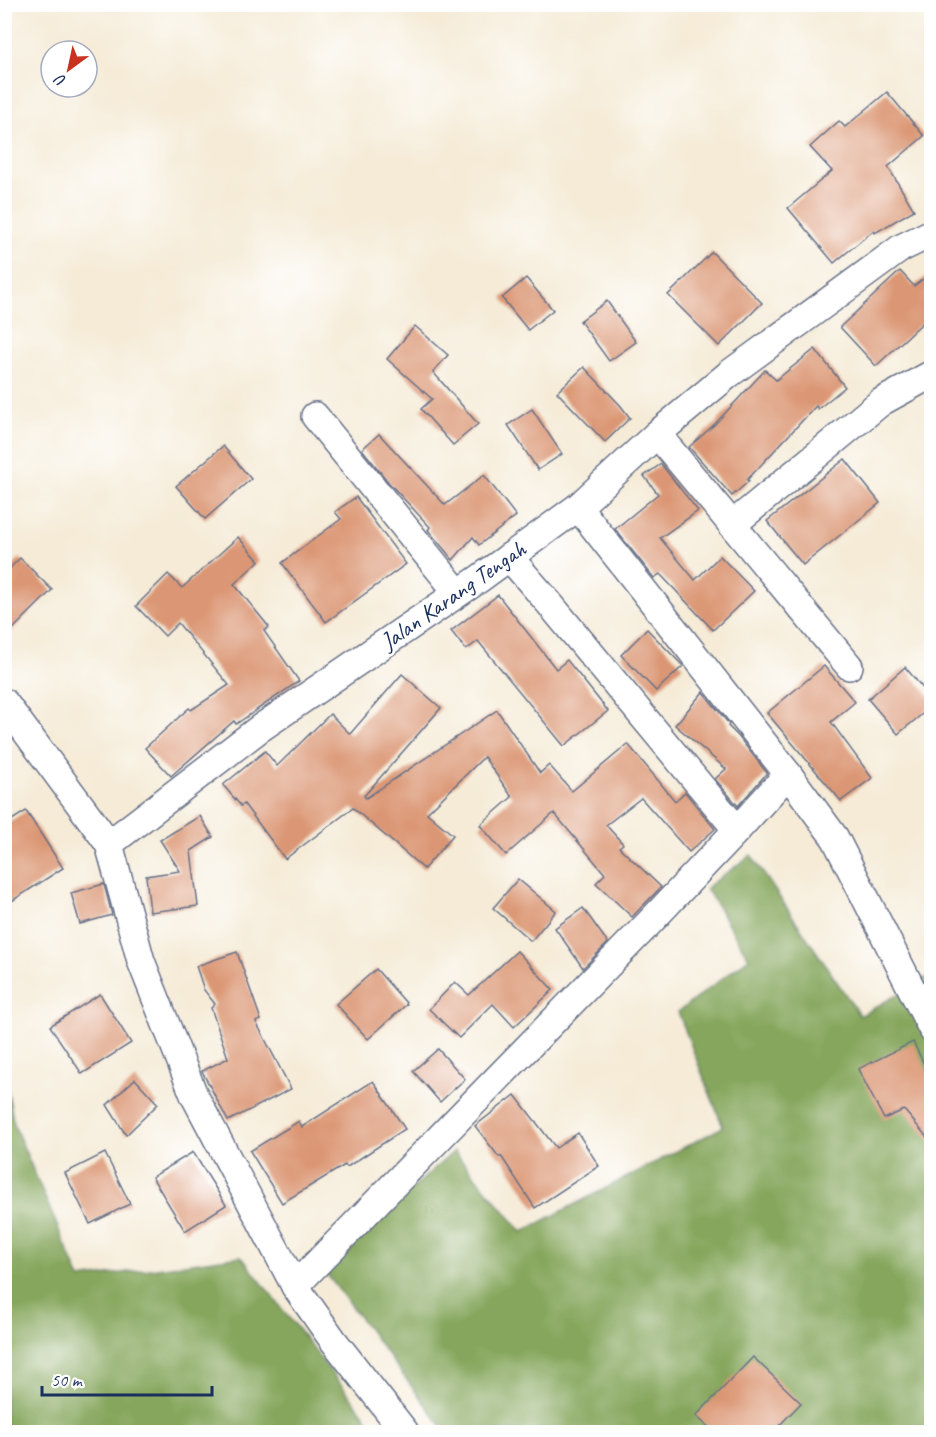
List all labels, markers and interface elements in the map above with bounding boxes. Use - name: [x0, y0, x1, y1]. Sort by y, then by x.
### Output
- north arrow: [39, 39, 99, 99]
- text: U: [50, 68, 70, 91]
- street label: Jalan Karang Tengah: [374, 533, 532, 657]
- scale bar: [42, 1359, 212, 1397]
- text: 50 m: [51, 1369, 84, 1391]

